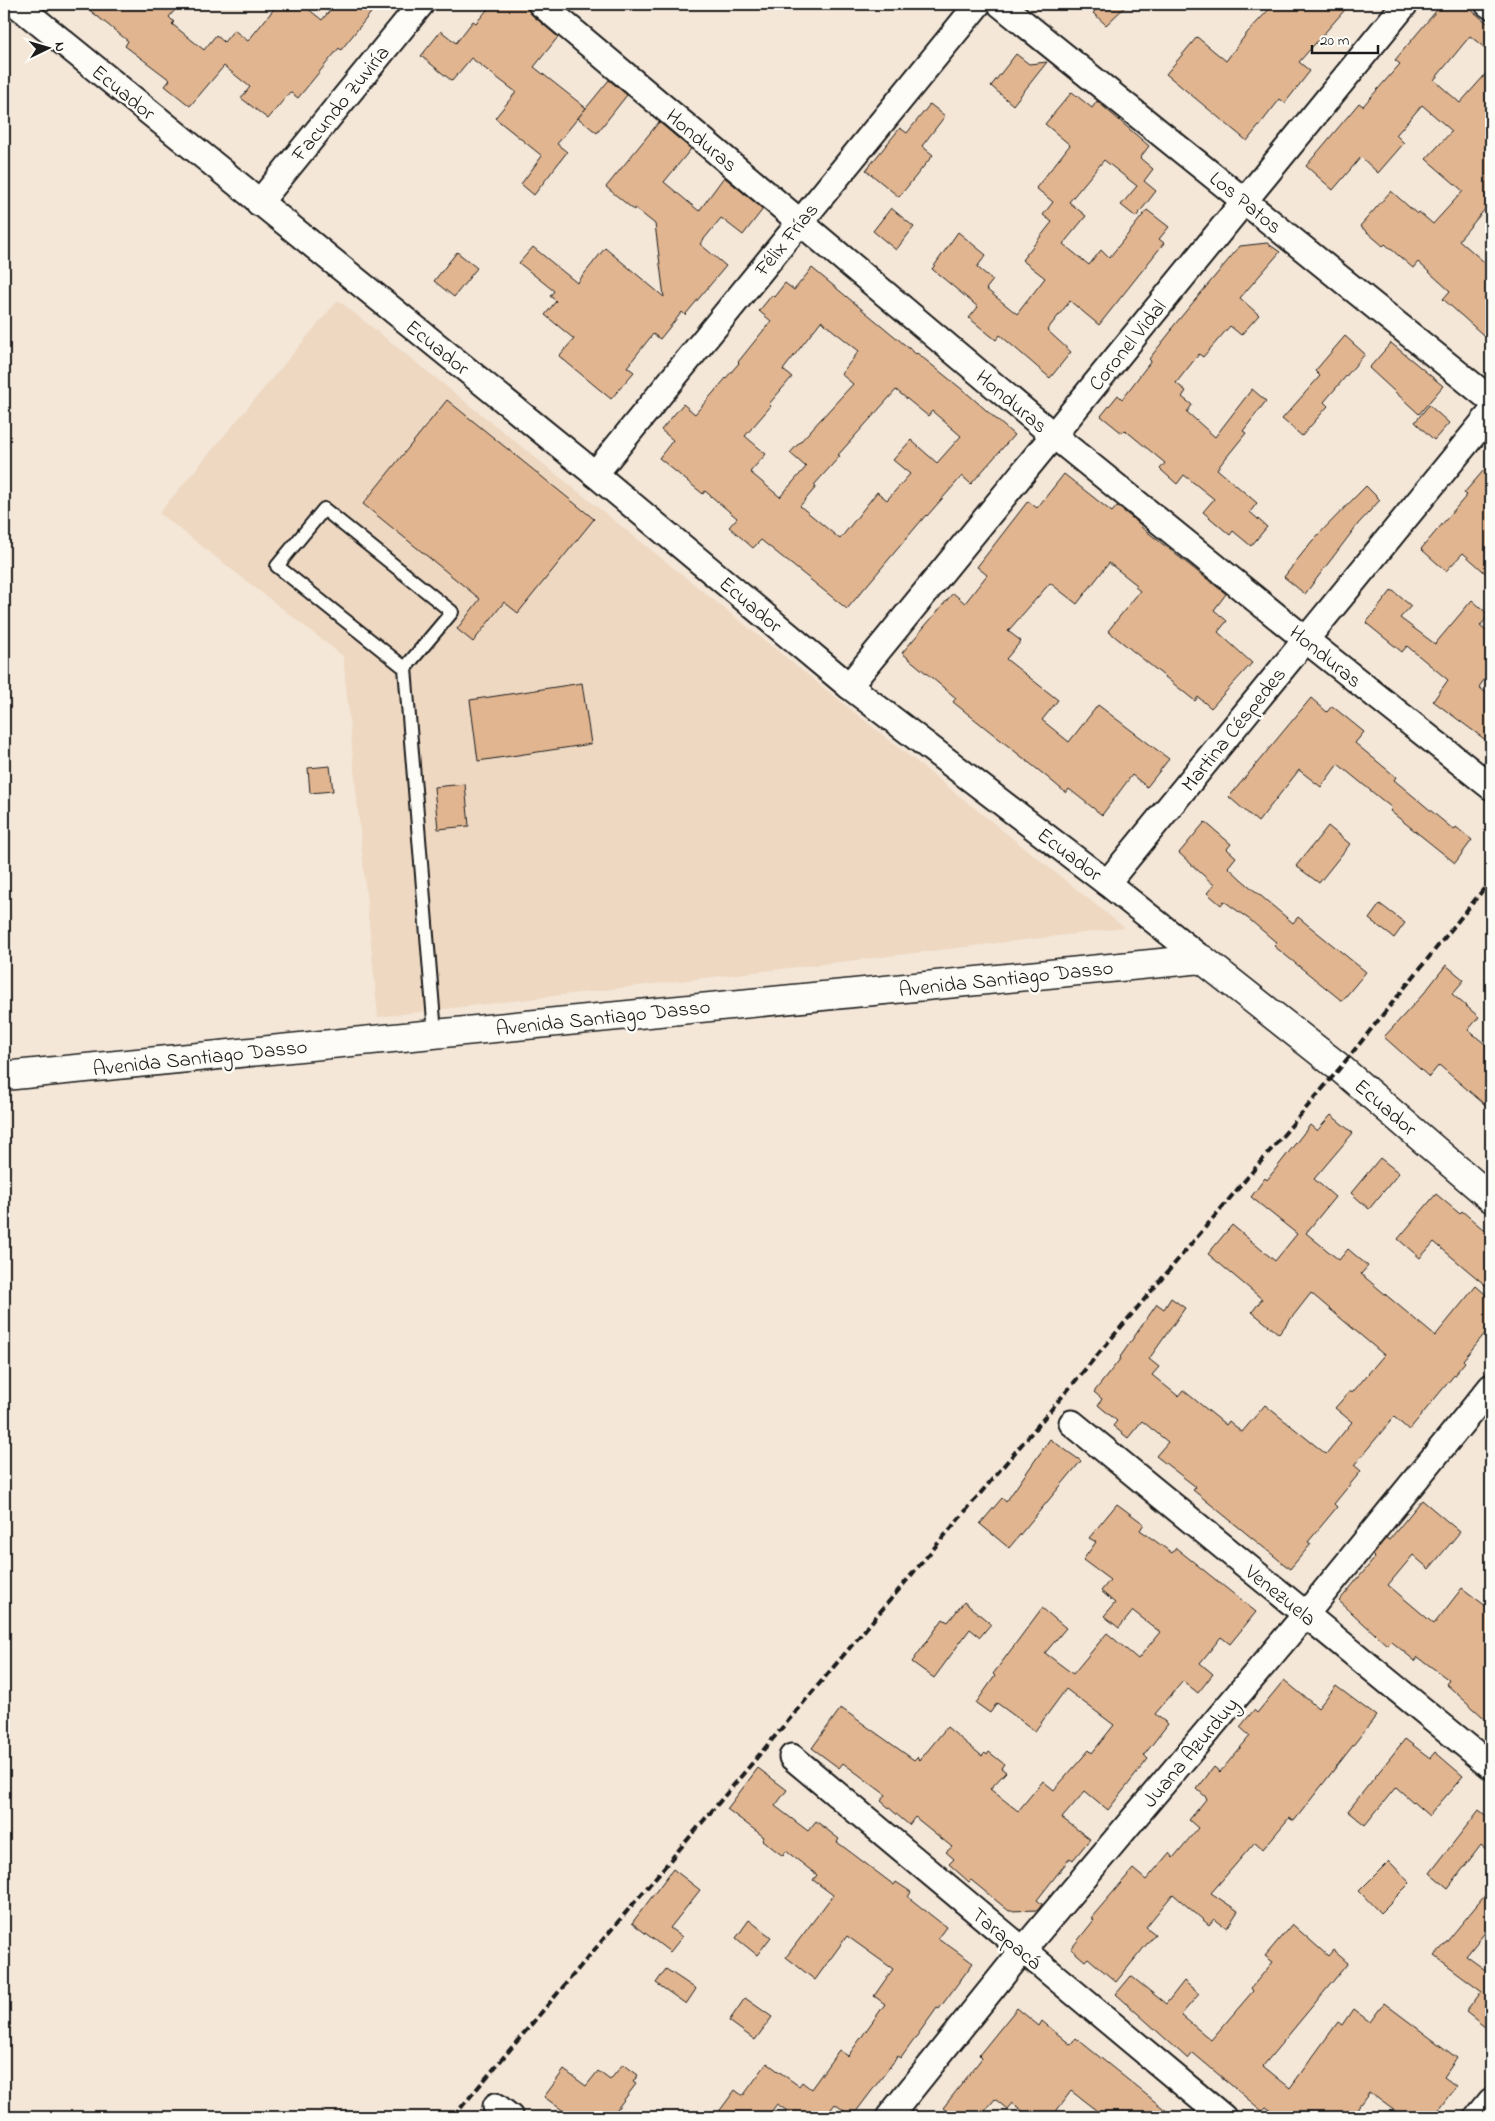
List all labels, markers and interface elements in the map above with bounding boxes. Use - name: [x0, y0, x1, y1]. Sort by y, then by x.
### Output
- north arrow: [22, 22, 72, 72]
- scale bar: [1312, 22, 1379, 54]
- text: 20 m: [1320, 30, 1350, 52]
- street label: Facundo Zuviría: [285, 40, 398, 170]
- text: N: [49, 41, 70, 53]
- street label: Ecuador: [84, 58, 162, 129]
- street label: Honduras: [658, 102, 743, 181]
- street label: Los Patos: [1202, 165, 1287, 242]
- street label: Félix Frías: [748, 197, 827, 284]
- street label: Coronel Vidal: [1082, 294, 1175, 398]
- street label: Ecuador: [398, 313, 476, 384]
- street label: Honduras: [968, 363, 1053, 442]
- street label: Ecuador: [712, 570, 788, 641]
- street label: Honduras: [1282, 619, 1368, 696]
- street label: Martina Céspedes: [1175, 661, 1294, 799]
- street label: Ecuador: [1030, 821, 1108, 890]
- street label: Avenida Santiago Dasso: [897, 954, 1115, 1008]
- street label: Avenida Santiago Dasso: [494, 993, 712, 1047]
- street label: Avenida Santiago Dasso: [91, 1033, 309, 1087]
- street label: Ecuador: [1347, 1073, 1423, 1145]
- street label: Venezuela: [1237, 1558, 1322, 1635]
- street label: Juana Azurduy: [1136, 1692, 1248, 1816]
- street label: Tarapacá: [964, 1901, 1048, 1978]

